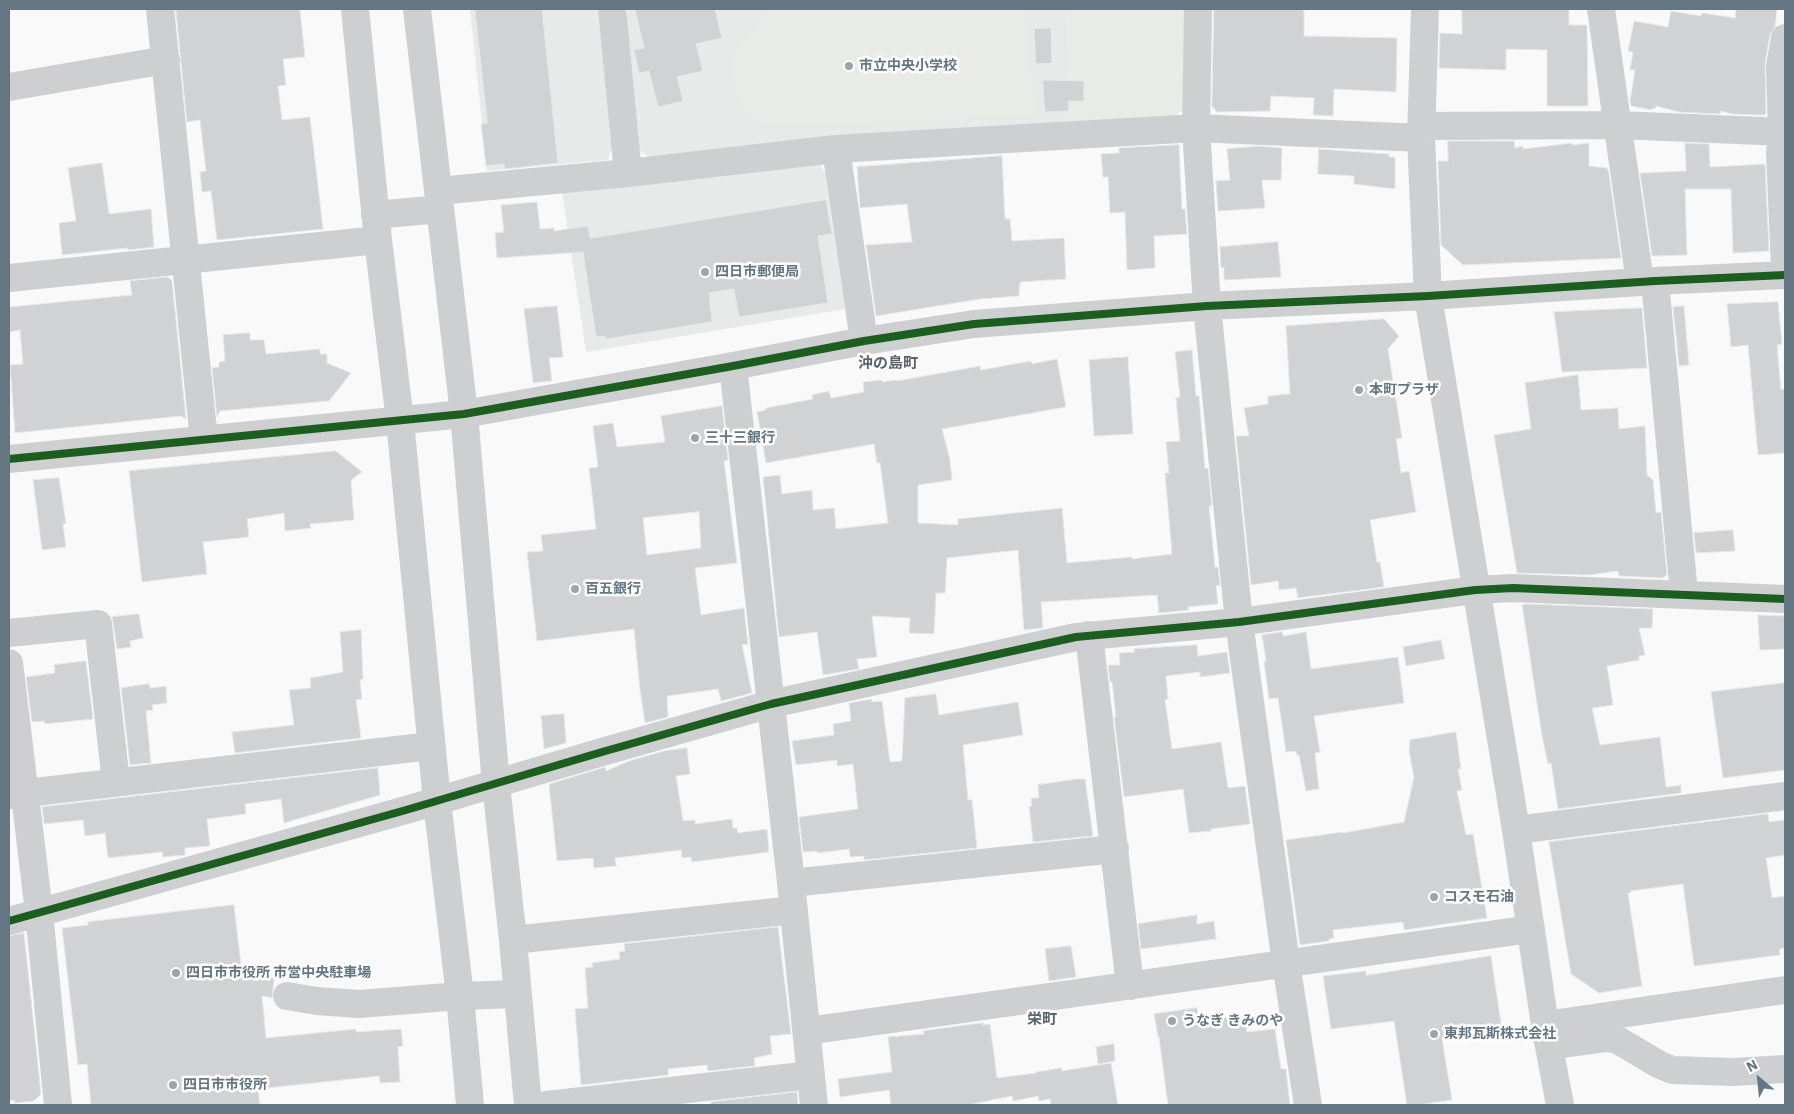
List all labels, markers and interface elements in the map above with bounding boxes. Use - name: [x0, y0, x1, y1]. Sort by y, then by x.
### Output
- place label: 市立中央小学校: [859, 58, 957, 74]
- marker: 市立中央小学校: [843, 60, 855, 72]
- place label: 四日市郵便局: [715, 264, 799, 280]
- marker: 四日市郵便局: [699, 266, 711, 278]
- district label: 沖の島町: [858, 355, 918, 373]
- place label: 本町プラザ: [1369, 382, 1439, 398]
- marker: 本町プラザ: [1353, 384, 1365, 396]
- place label: 三十三銀行: [705, 430, 775, 446]
- marker: 三十三銀行: [689, 432, 701, 444]
- place label: 百五銀行: [585, 581, 641, 597]
- marker: 百五銀行: [569, 583, 581, 595]
- place label: コスモ石油: [1444, 889, 1514, 905]
- marker: コスモ石油: [1428, 891, 1440, 903]
- place label: 四日市市役所 市営中央駐車場: [186, 965, 371, 981]
- marker: 四日市市役所 市営中央駐車場: [170, 967, 182, 979]
- district label: 栄町: [1027, 1011, 1057, 1029]
- place label: うなぎ きみのや: [1182, 1013, 1283, 1029]
- marker: うなぎ きみのや: [1166, 1015, 1178, 1027]
- place label: 東邦瓦斯株式会社: [1444, 1026, 1556, 1042]
- marker: 東邦瓦斯株式会社: [1428, 1028, 1440, 1040]
- north arrow: [1734, 1054, 1784, 1104]
- text: N: [1743, 1055, 1761, 1076]
- place label: 四日市市役所: [183, 1077, 267, 1093]
- marker: 四日市市役所: [167, 1079, 179, 1091]

